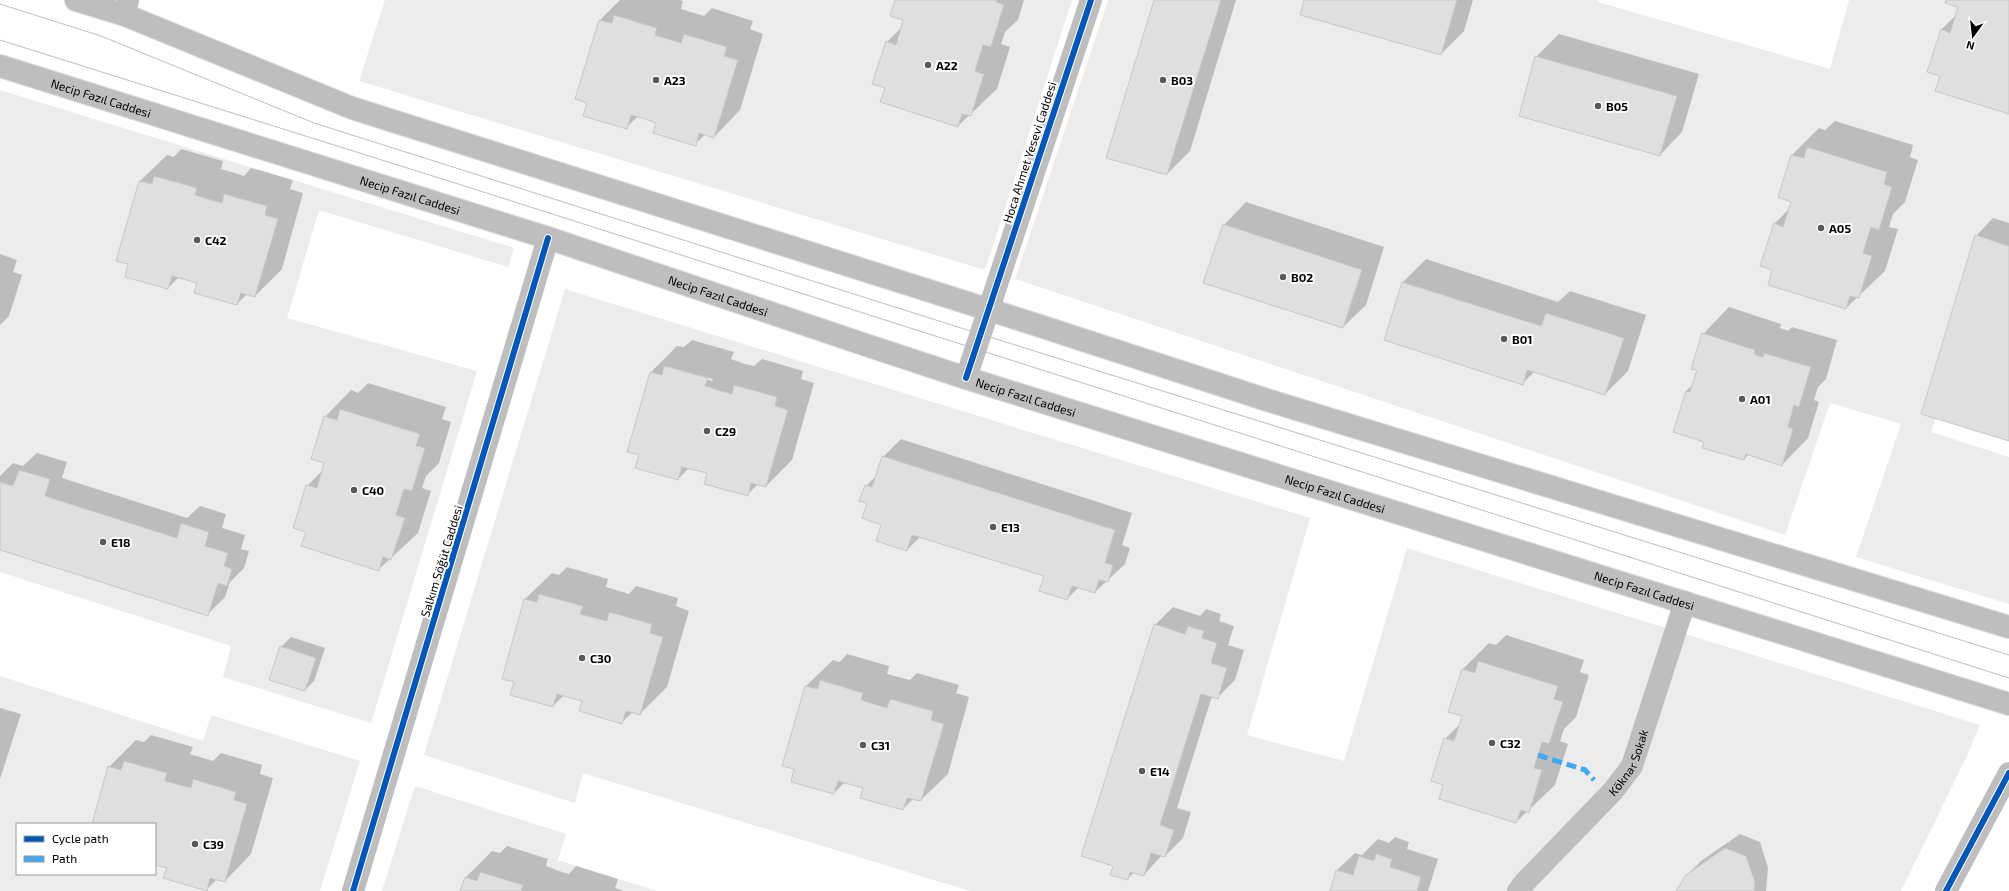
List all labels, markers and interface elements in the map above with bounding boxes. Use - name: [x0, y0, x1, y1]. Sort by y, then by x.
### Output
- north arrow: [1953, 16, 1993, 56]
- text: N: [1965, 39, 1976, 53]
- place label: A22: [936, 58, 958, 72]
- marker: A22: [923, 60, 933, 70]
- place label: A23: [664, 73, 686, 87]
- place label: B03: [1171, 73, 1193, 87]
- street label: Necip Fazıl Caddesi: [49, 75, 153, 120]
- marker: A23: [651, 75, 661, 85]
- marker: B03: [1158, 75, 1168, 85]
- street label: Hoca Ahmet Yesevi Caddesi: [1000, 80, 1058, 224]
- place label: B05: [1606, 99, 1628, 113]
- marker: B05: [1593, 101, 1603, 111]
- street label: Necip Fazıl Caddesi: [359, 173, 462, 217]
- place label: A05: [1829, 221, 1851, 235]
- marker: A05: [1816, 223, 1826, 233]
- place label: C42: [205, 233, 227, 247]
- marker: C42: [192, 235, 202, 245]
- place label: B02: [1291, 270, 1313, 284]
- street label: Necip Fazıl Caddesi: [667, 272, 770, 319]
- marker: B02: [1278, 272, 1288, 282]
- place label: B01: [1512, 332, 1532, 346]
- marker: B01: [1499, 334, 1509, 344]
- street label: Necip Fazıl Caddesi: [974, 375, 1078, 419]
- place label: A01: [1750, 392, 1771, 406]
- marker: A01: [1737, 394, 1747, 404]
- place label: C29: [715, 424, 736, 438]
- marker: C29: [702, 426, 712, 436]
- street label: Necip Fazıl Caddesi: [1283, 471, 1387, 516]
- place label: C40: [362, 483, 384, 497]
- marker: C40: [349, 485, 359, 495]
- street label: Salkım Söğüt Caddesi: [417, 503, 465, 619]
- place label: E13: [1001, 520, 1020, 534]
- marker: E13: [988, 522, 998, 532]
- place label: E18: [111, 535, 131, 549]
- marker: E18: [98, 537, 108, 547]
- street label: Necip Fazıl Caddesi: [1593, 568, 1696, 612]
- place label: C30: [590, 651, 611, 665]
- marker: C30: [577, 653, 587, 663]
- street label: Köknar Sokak: [1606, 728, 1650, 798]
- place label: C32: [1500, 736, 1521, 750]
- place label: C31: [871, 738, 890, 752]
- marker: C32: [1487, 738, 1497, 748]
- marker: C31: [858, 740, 868, 750]
- place label: E14: [1150, 764, 1170, 778]
- marker: E14: [1137, 766, 1147, 776]
- legend: [16, 823, 156, 875]
- text: Cycle path: [52, 831, 109, 845]
- place label: C39: [203, 837, 224, 851]
- marker: C39: [190, 839, 200, 849]
- text: Path: [52, 851, 77, 865]

